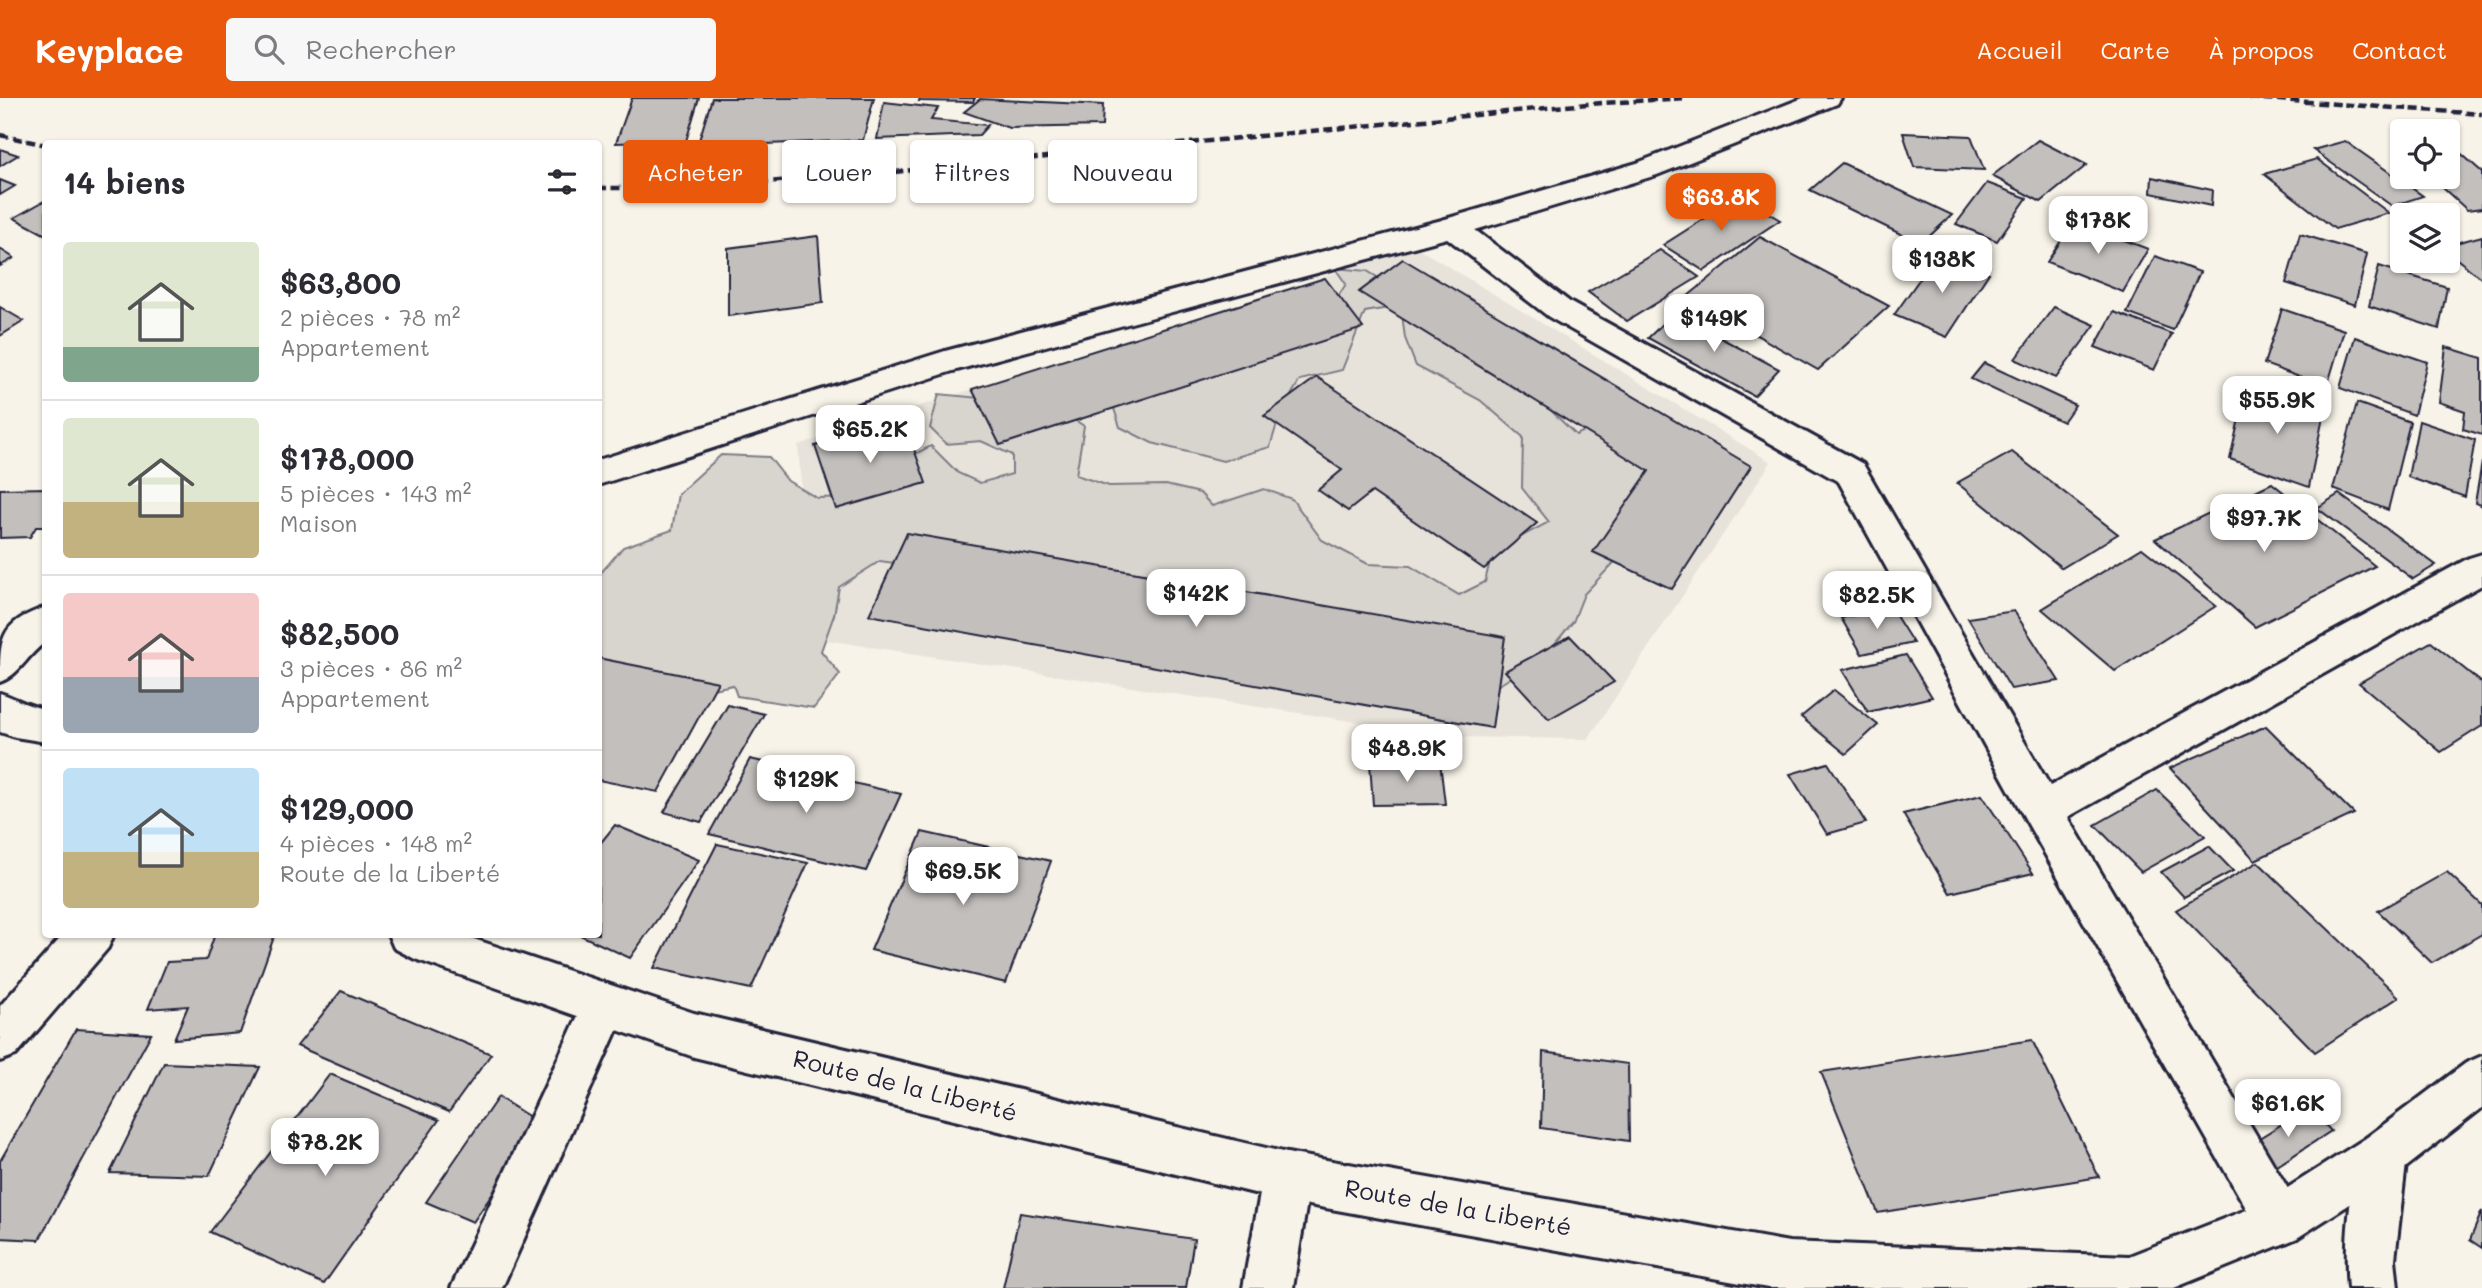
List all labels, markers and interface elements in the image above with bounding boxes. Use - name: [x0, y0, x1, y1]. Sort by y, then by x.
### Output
- search box: [226, 18, 716, 81]
- text: Keyplace: [35, 28, 184, 71]
- icon: search: [250, 30, 288, 68]
- text: Rechercher: [306, 32, 457, 66]
- text: Accueil: [1976, 34, 2062, 65]
- text: Carte: [2100, 34, 2170, 65]
- text: À propos: [2208, 34, 2314, 65]
- text: Contact: [2352, 34, 2447, 65]
- map controls: [2390, 119, 2460, 273]
- button: locate: [2390, 119, 2460, 189]
- chip: Acheter: [623, 140, 768, 203]
- chip: Louer: [782, 140, 896, 203]
- chip: Filtres: [910, 140, 1034, 203]
- chip: Nouveau: [1048, 140, 1197, 203]
- text: 14 biens: [63, 162, 186, 202]
- icon: filters: [543, 163, 581, 201]
- pin: $63.8K: [1664, 174, 1778, 233]
- text: $63.8K: [1682, 181, 1760, 211]
- pin: $178K: [2049, 197, 2147, 256]
- button: layers: [2390, 203, 2460, 273]
- text: $178K: [2065, 204, 2131, 234]
- pin: $138K: [1893, 236, 1991, 295]
- text: $138K: [1908, 243, 1976, 273]
- text: $63,800: [280, 262, 401, 302]
- icon: home: [119, 270, 203, 354]
- pin: $149K: [1665, 294, 1763, 354]
- text: 2 pièces · 78 m²: [280, 302, 460, 332]
- text: $149K: [1680, 302, 1748, 332]
- text: Appartement: [280, 332, 430, 362]
- pin: $55.9K: [2220, 376, 2334, 436]
- text: $55.9K: [2238, 384, 2316, 414]
- pin: $65.2K: [813, 406, 927, 465]
- text: $65.2K: [832, 413, 908, 443]
- text: $178,000: [280, 438, 414, 478]
- icon: home: [119, 446, 203, 530]
- text: 5 pièces · 143 m²: [280, 478, 472, 508]
- pin: $97.7K: [2207, 494, 2321, 554]
- text: $97.7K: [2226, 502, 2302, 532]
- text: Maison: [280, 508, 357, 538]
- pin: $142K: [1147, 570, 1245, 629]
- pin: $82.5K: [1820, 572, 1934, 631]
- text: $142K: [1163, 577, 1229, 607]
- text: $82.5K: [1839, 579, 1915, 609]
- text: $82,500: [280, 613, 399, 653]
- icon: home: [119, 621, 203, 705]
- text: 3 pièces · 86 m²: [280, 653, 462, 683]
- text: Appartement: [280, 683, 430, 713]
- pin: $48.9K: [1350, 724, 1464, 784]
- text: $48.9K: [1367, 732, 1447, 762]
- pin: $129K: [757, 756, 855, 815]
- text: $129K: [773, 763, 839, 793]
- text: $129,000: [280, 788, 414, 828]
- icon: home: [119, 796, 203, 880]
- text: 4 pièces · 148 m²: [280, 828, 472, 858]
- pin: $69.5K: [906, 848, 1020, 907]
- text: $69.5K: [924, 855, 1002, 885]
- text: Route de la Liberté: [280, 858, 500, 888]
- street label: Route de la Liberté: [790, 1042, 1021, 1127]
- pin: $61.6K: [2231, 1080, 2345, 1139]
- text: $61.6K: [2251, 1087, 2325, 1117]
- pin: $78.2K: [268, 1118, 382, 1178]
- text: $78.2K: [287, 1126, 363, 1156]
- street label: Route de la Liberté: [1342, 1171, 1574, 1242]

